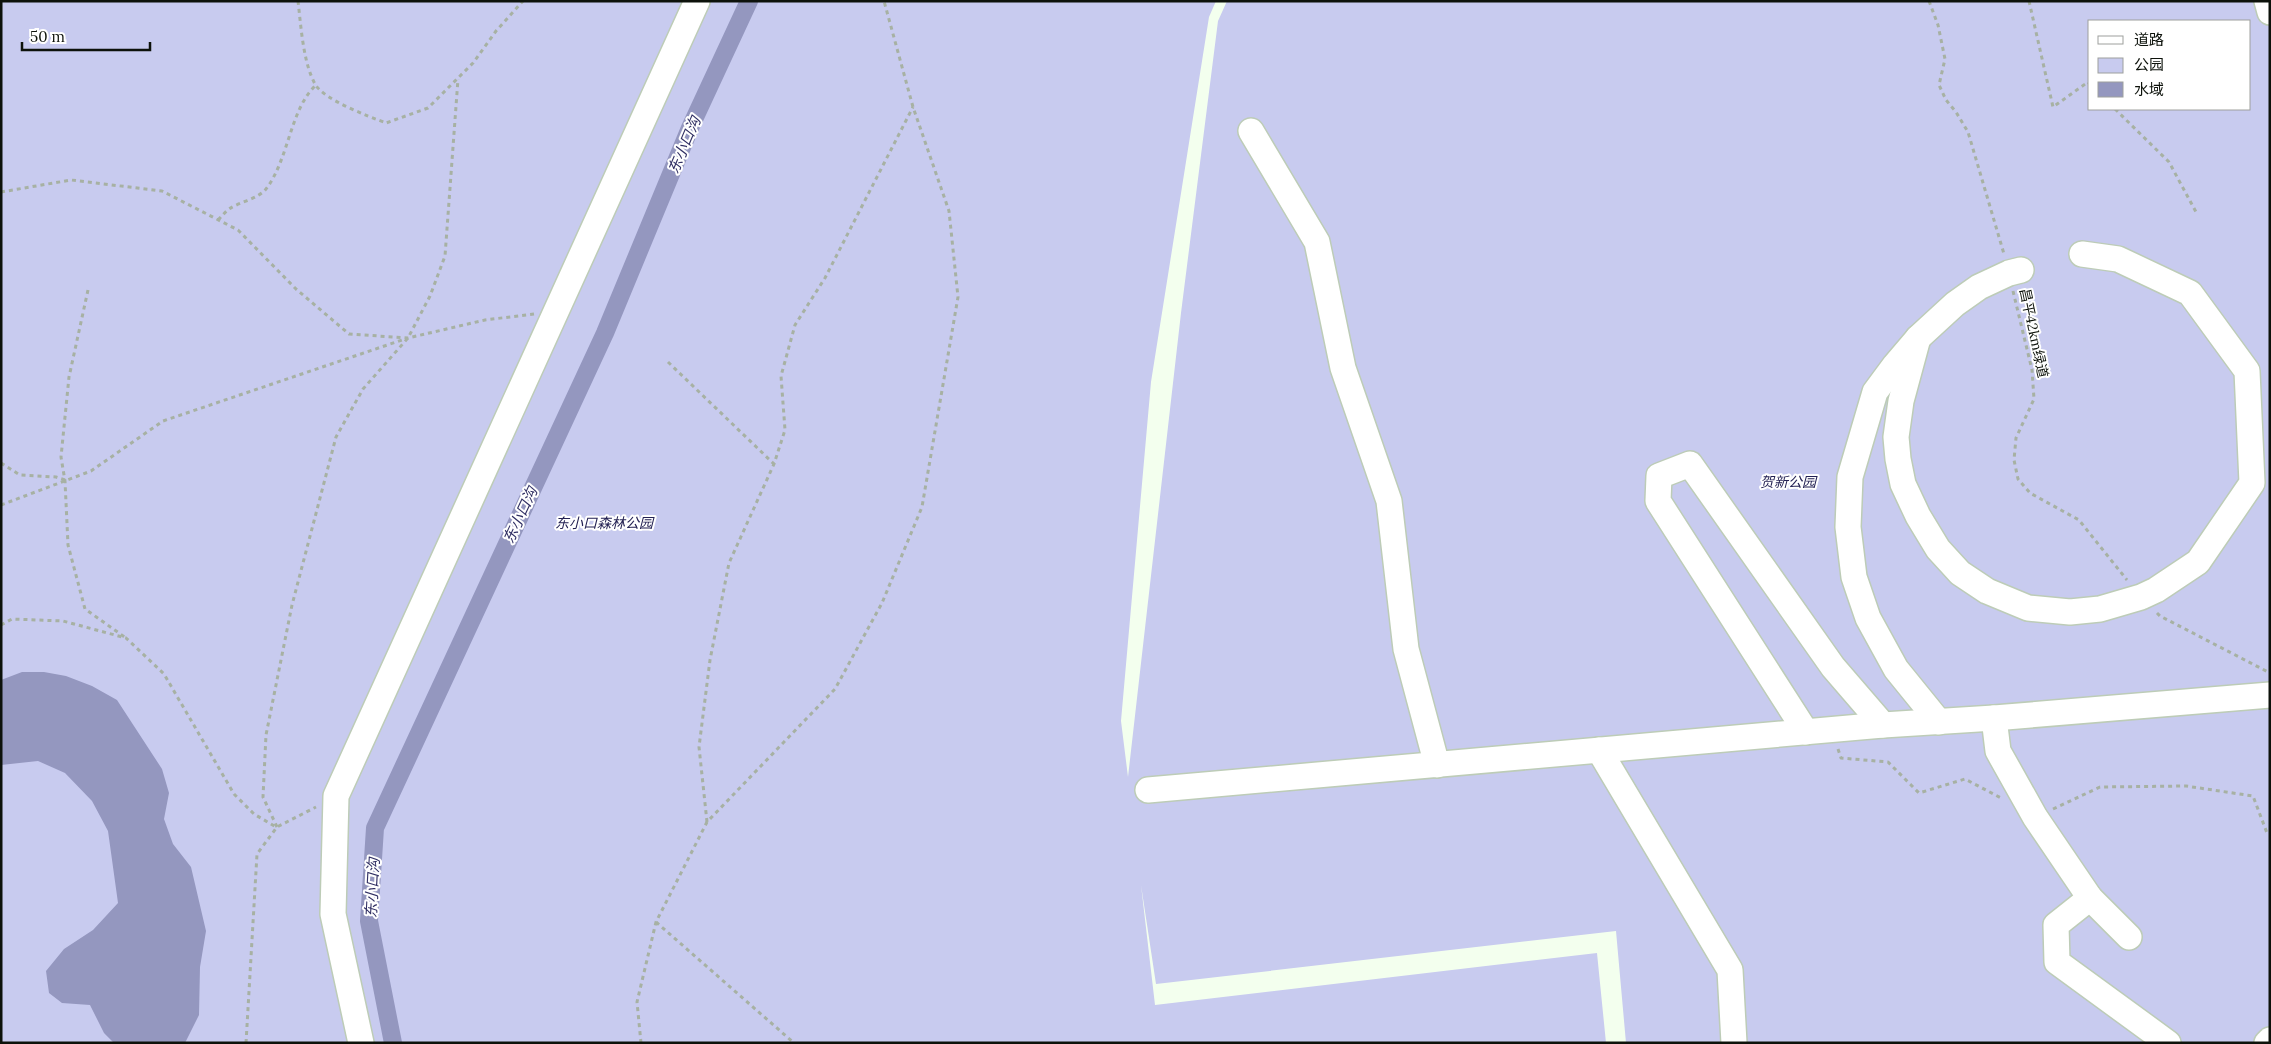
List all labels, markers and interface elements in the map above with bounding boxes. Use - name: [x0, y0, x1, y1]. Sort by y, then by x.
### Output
- scale bar: [22, 20, 150, 52]
- legend: [2088, 20, 2251, 110]
- text: 50 m: [30, 27, 65, 46]
- text: 道路: [2134, 30, 2164, 49]
- text: 公园: [2134, 55, 2164, 74]
- text: 水域: [2134, 80, 2164, 99]
- water label: 东小口沟: [664, 112, 705, 176]
- street label: 昌平42km绿道: [2016, 287, 2052, 379]
- park label: 贺新公园: [1760, 473, 1818, 491]
- water label: 东小口沟: [499, 482, 542, 546]
- park label: 东小口森林公园: [555, 514, 655, 532]
- water label: 东小口沟: [361, 856, 383, 918]

